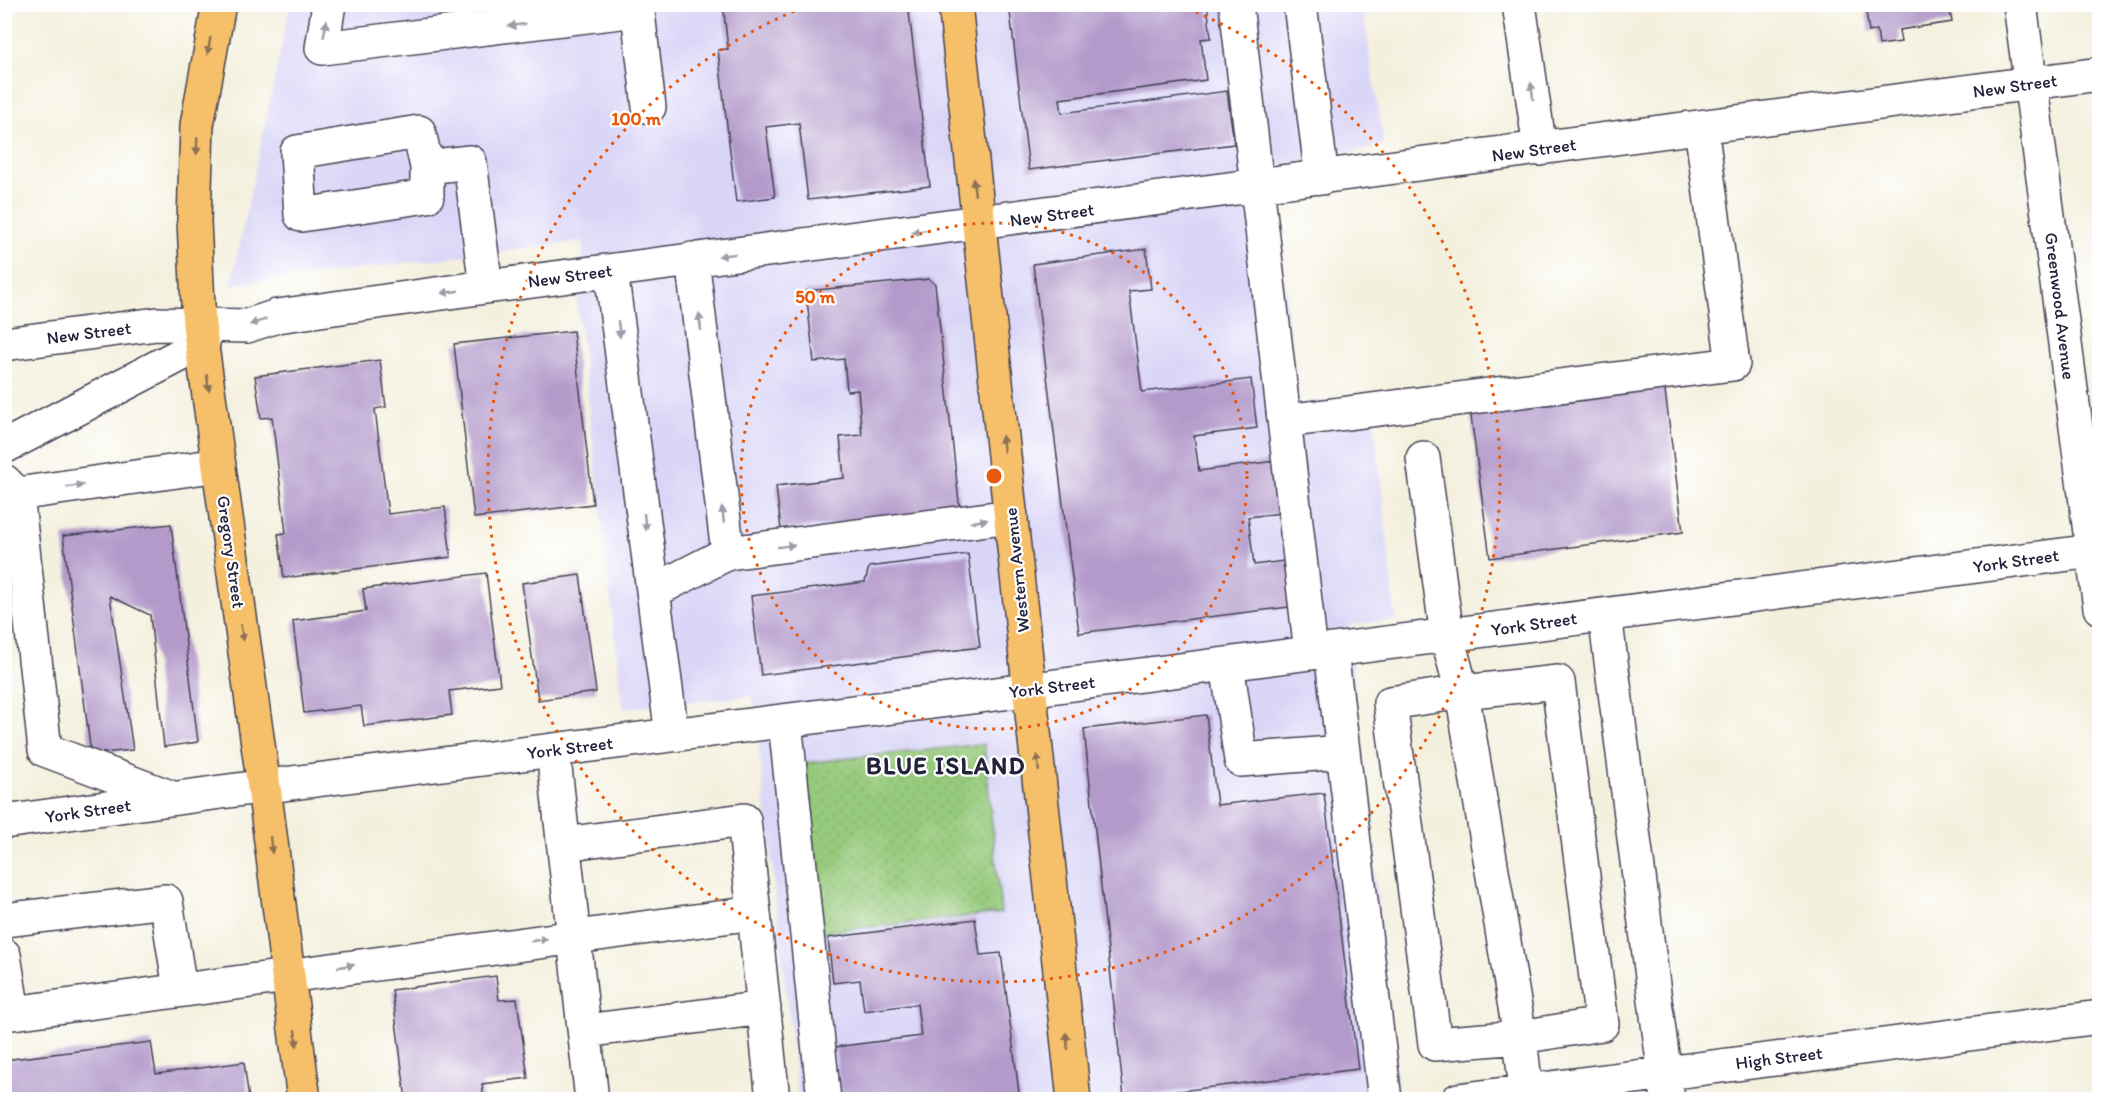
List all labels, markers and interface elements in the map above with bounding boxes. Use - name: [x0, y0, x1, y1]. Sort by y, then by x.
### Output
- one-way arrow: [321, 20, 330, 39]
- one-way arrow: [507, 20, 526, 30]
- one-way arrow: [205, 37, 214, 56]
- street label: New Street: [1971, 69, 2059, 103]
- one-way arrow: [1527, 82, 1536, 101]
- text: 100 m: [611, 108, 662, 130]
- street label: New Street: [1490, 133, 1578, 167]
- one-way arrow: [192, 137, 201, 156]
- one-way arrow: [970, 178, 979, 197]
- street label: New Street: [1008, 198, 1096, 232]
- one-way arrow: [911, 226, 930, 236]
- street label: Greenwood Avenue: [2040, 231, 2080, 381]
- one-way arrow: [717, 250, 736, 260]
- street label: New Street: [526, 259, 614, 293]
- text: 50 m: [795, 286, 836, 308]
- one-way arrow: [441, 288, 460, 297]
- one-way arrow: [695, 312, 705, 331]
- street label: New Street: [45, 317, 133, 349]
- one-way arrow: [249, 318, 267, 328]
- one-way arrow: [615, 319, 624, 338]
- one-way arrow: [204, 373, 213, 392]
- one-way arrow: [998, 434, 1008, 453]
- centre of rings: [984, 466, 1004, 486]
- one-way arrow: [65, 481, 84, 490]
- street label: Gregory Street: [212, 494, 250, 610]
- one-way arrow: [719, 506, 728, 525]
- street label: Western Avenue: [1000, 507, 1034, 633]
- one-way arrow: [640, 513, 649, 532]
- one-way arrow: [970, 516, 989, 525]
- one-way arrow: [777, 541, 796, 550]
- street label: York Street: [1972, 544, 2061, 578]
- street label: York Street: [1490, 607, 1579, 641]
- one-way arrow: [238, 624, 247, 643]
- street label: York Street: [1008, 671, 1097, 703]
- street label: York Street: [526, 732, 615, 764]
- district label: BLUE ISLAND: [866, 751, 1026, 780]
- one-way arrow: [1033, 753, 1043, 772]
- street label: York Street: [44, 794, 133, 828]
- one-way arrow: [266, 835, 276, 854]
- one-way arrow: [530, 936, 549, 945]
- one-way arrow: [336, 962, 355, 971]
- one-way arrow: [291, 1029, 301, 1048]
- one-way arrow: [1062, 1032, 1072, 1051]
- street label: High Street: [1734, 1042, 1824, 1074]

